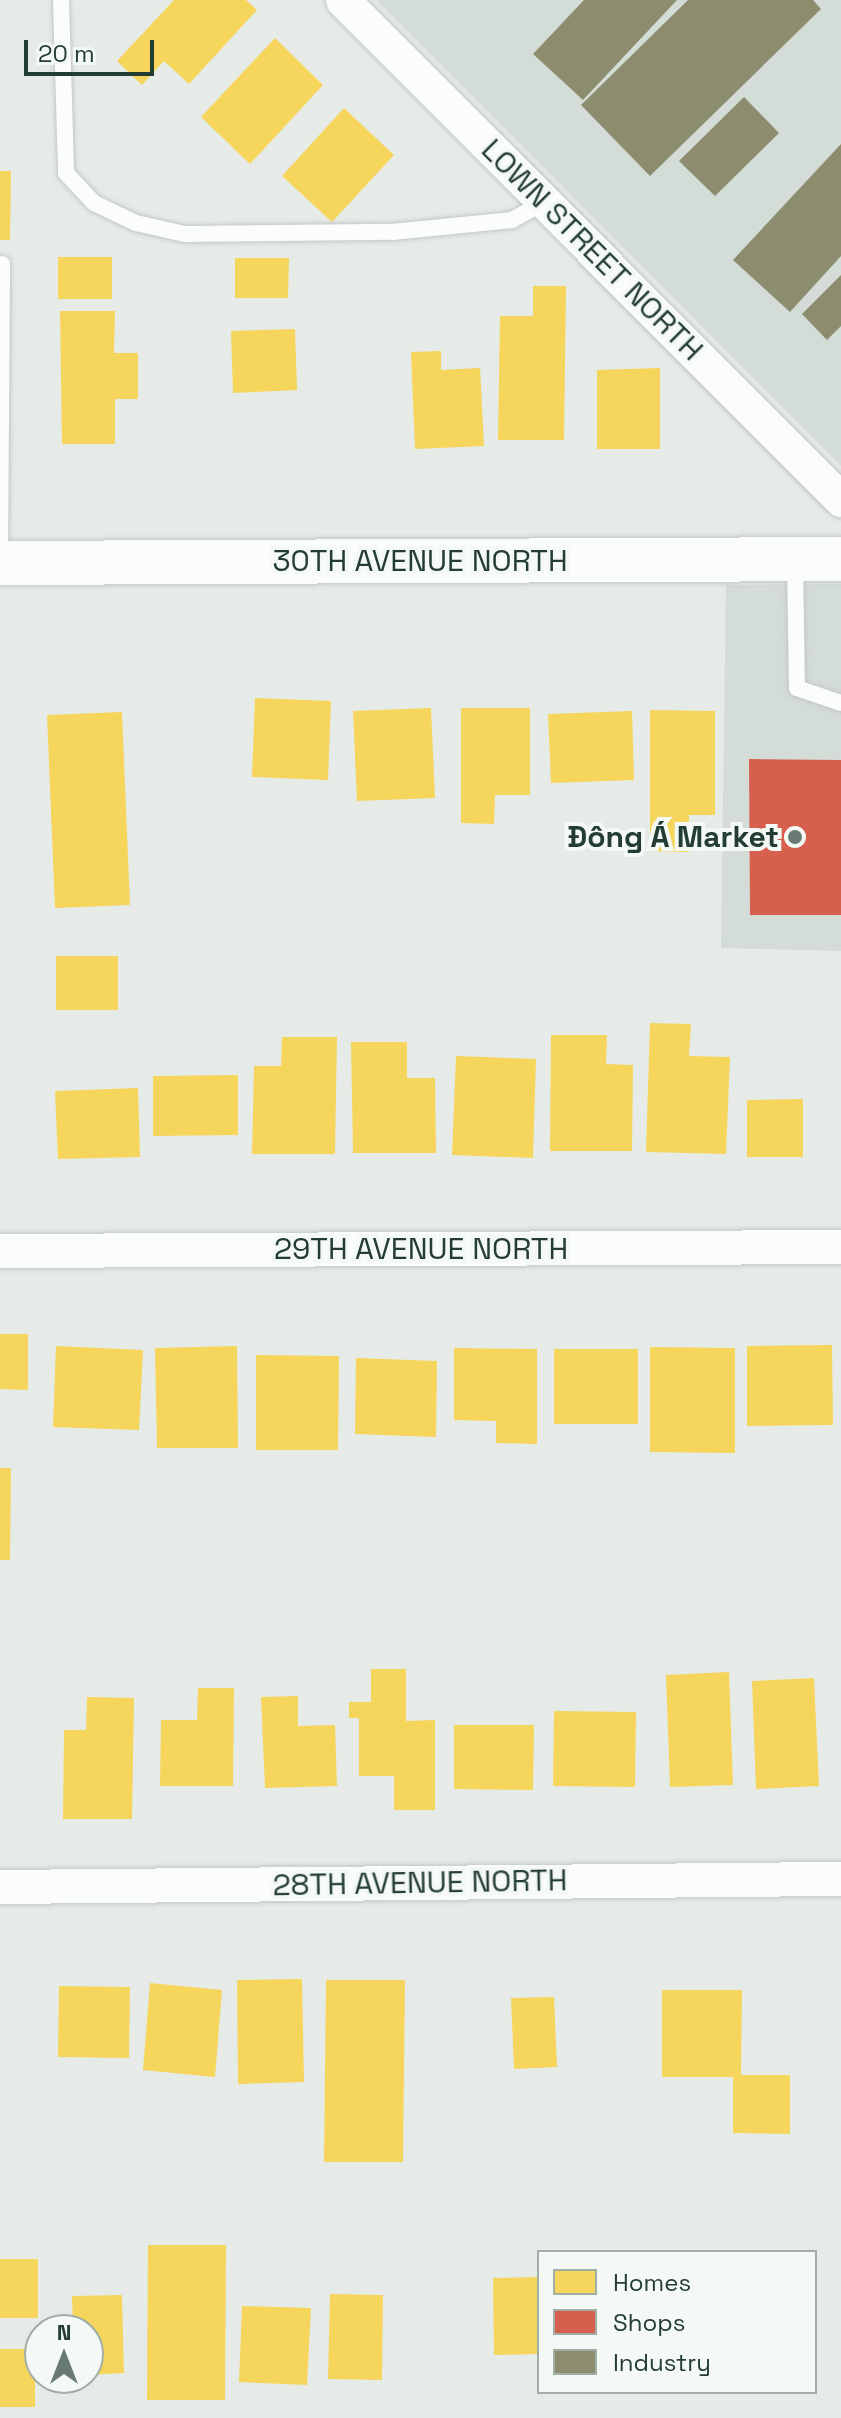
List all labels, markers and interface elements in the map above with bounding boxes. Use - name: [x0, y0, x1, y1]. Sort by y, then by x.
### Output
- scale bar: [28, 24, 158, 74]
- text: 20 m: [38, 38, 95, 69]
- street label: LOWN STREET NORTH: [474, 132, 710, 368]
- street label: 30TH AVENUE NORTH: [272, 543, 568, 579]
- place label: Đông Á Market: [567, 819, 779, 855]
- marker: Đông Á Market: [786, 828, 804, 846]
- street label: 29TH AVENUE NORTH: [274, 1231, 568, 1267]
- street label: 28TH AVENUE NORTH: [272, 1862, 568, 1904]
- legend: [537, 2250, 817, 2394]
- text: Homes: [613, 2267, 691, 2298]
- text: Shops: [613, 2307, 685, 2338]
- north arrow: [24, 2314, 104, 2394]
- text: N: [57, 2318, 71, 2346]
- text: Industry: [613, 2347, 711, 2378]

